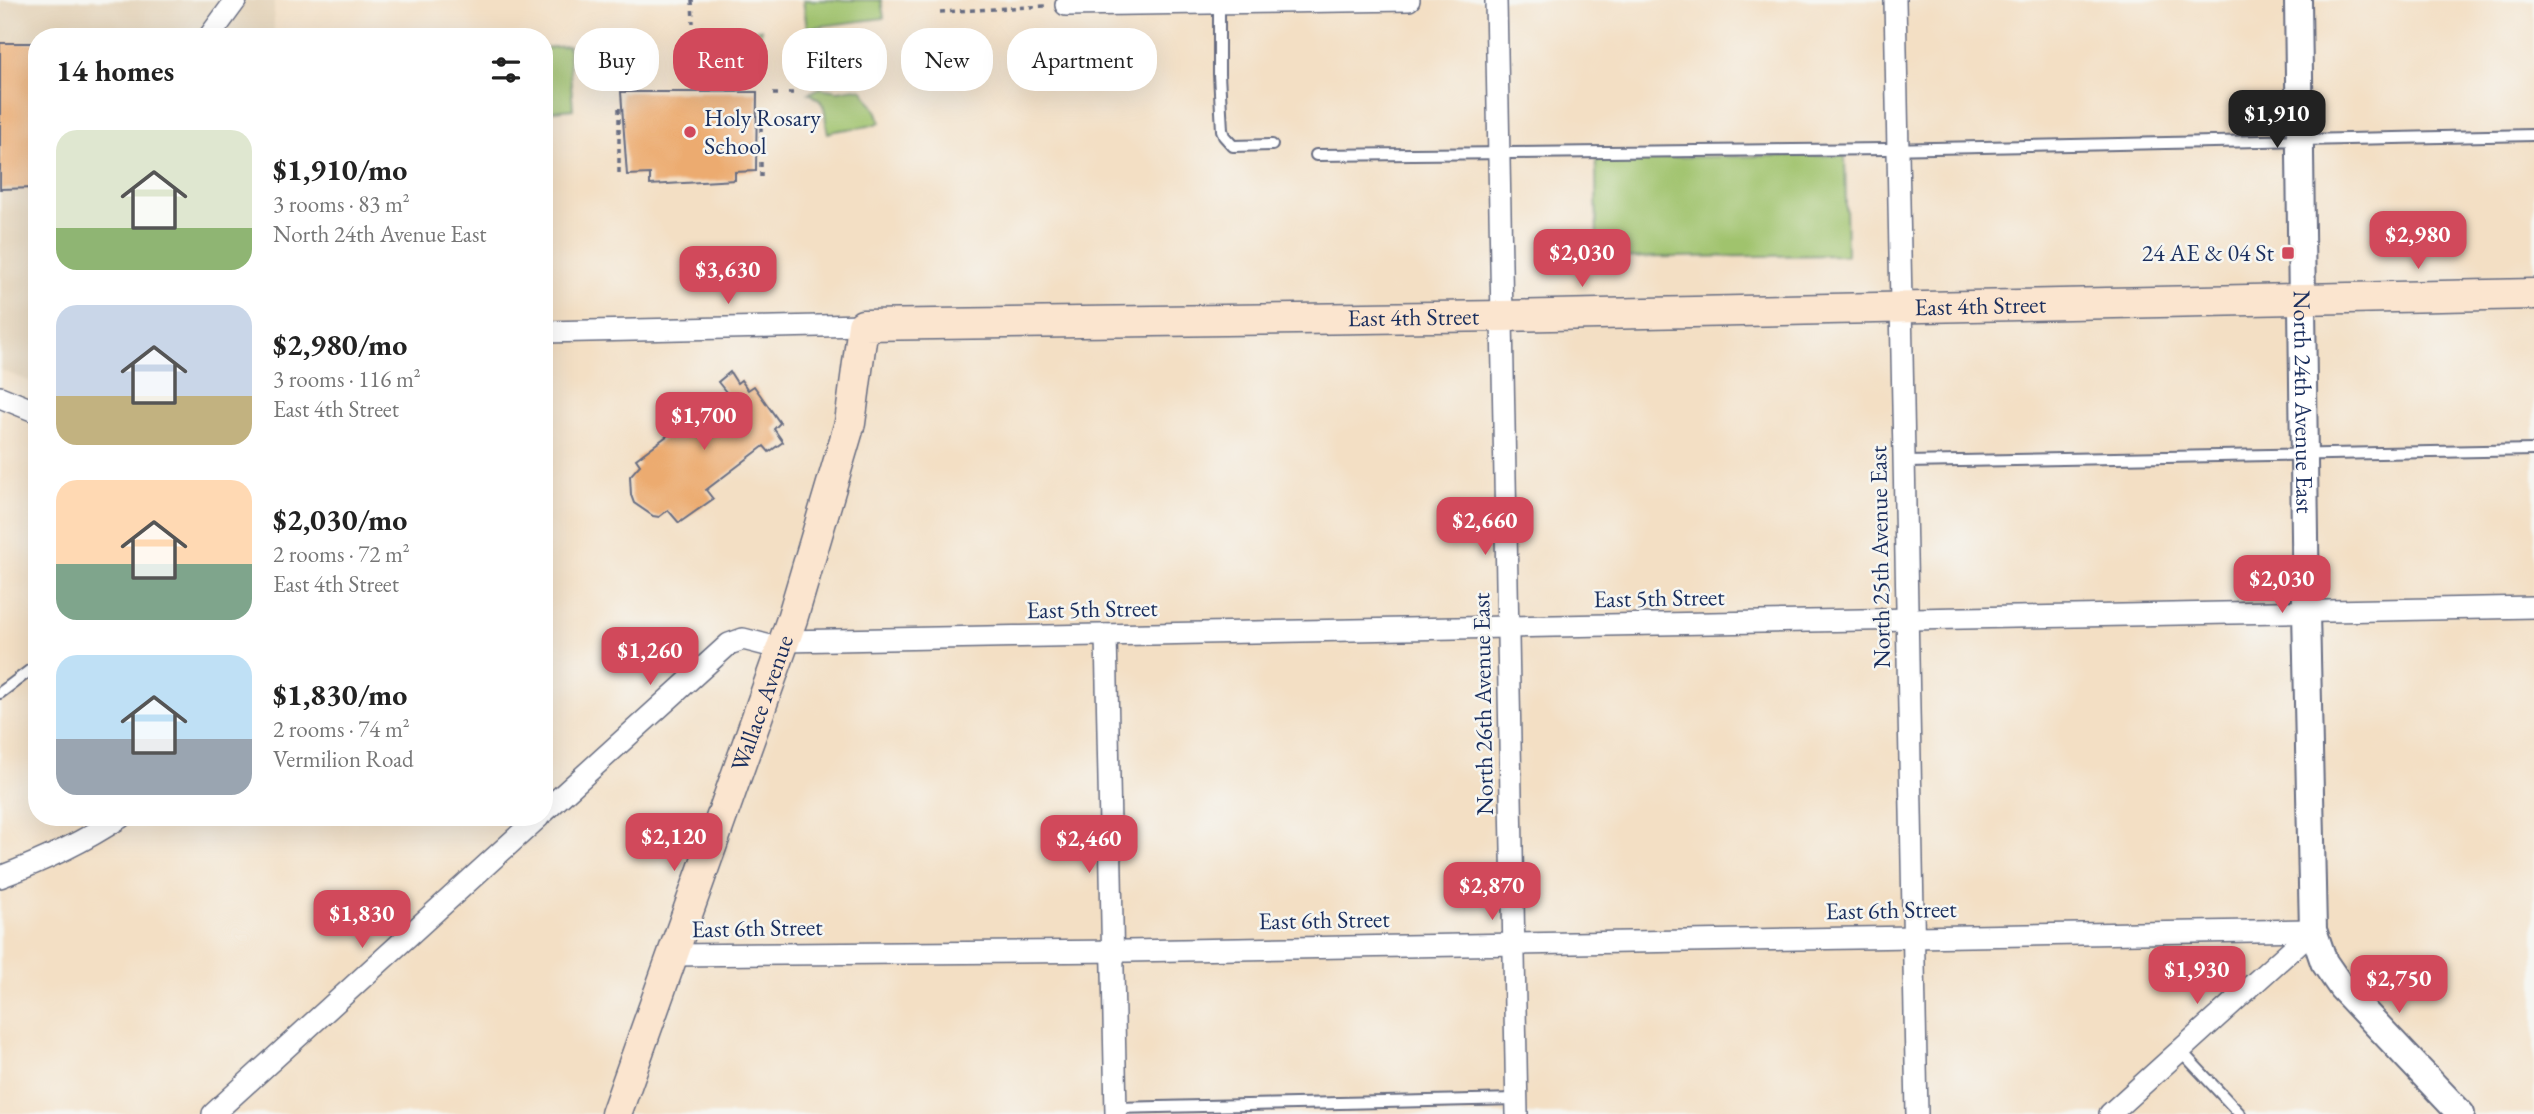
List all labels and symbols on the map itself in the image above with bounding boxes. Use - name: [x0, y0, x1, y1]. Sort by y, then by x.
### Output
- pin: $1,910: [2220, 90, 2334, 150]
- place label: Holy Rosary School: [704, 102, 821, 161]
- marker: Holy Rosary School: [682, 124, 698, 140]
- pin: $2,980: [2361, 212, 2475, 271]
- pin: $2,030: [1525, 230, 1639, 289]
- place label: 24 AE & 04 St: [2142, 237, 2274, 268]
- marker: 24 AE & 04 St: [2280, 245, 2296, 261]
- pin: $3,630: [671, 246, 785, 306]
- street label: East 4th Street: [1914, 288, 2047, 322]
- street label: North 24th Avenue East: [2287, 290, 2321, 514]
- street label: East 4th Street: [1347, 300, 1480, 333]
- pin: $1,700: [647, 392, 761, 452]
- street label: North 25th Avenue East: [1862, 445, 1897, 669]
- pin: $2,660: [1428, 498, 1542, 557]
- pin: $2,030: [2225, 556, 2339, 615]
- street label: East 5th Street: [1593, 581, 1725, 614]
- street label: East 5th Street: [1026, 592, 1158, 625]
- street label: North 26th Avenue East: [1465, 592, 1500, 816]
- pin: $1,260: [593, 628, 707, 687]
- street label: Wallace Avenue: [723, 631, 800, 775]
- pin: $2,120: [617, 814, 731, 873]
- pin: $2,460: [1032, 816, 1146, 875]
- pin: $2,870: [1435, 862, 1549, 922]
- pin: $1,830: [305, 890, 419, 950]
- street label: East 6th Street: [1825, 893, 1957, 926]
- street label: East 6th Street: [1258, 903, 1390, 936]
- street label: East 6th Street: [691, 911, 823, 944]
- pin: $1,930: [2140, 946, 2254, 1006]
- pin: $2,750: [2342, 956, 2456, 1015]

